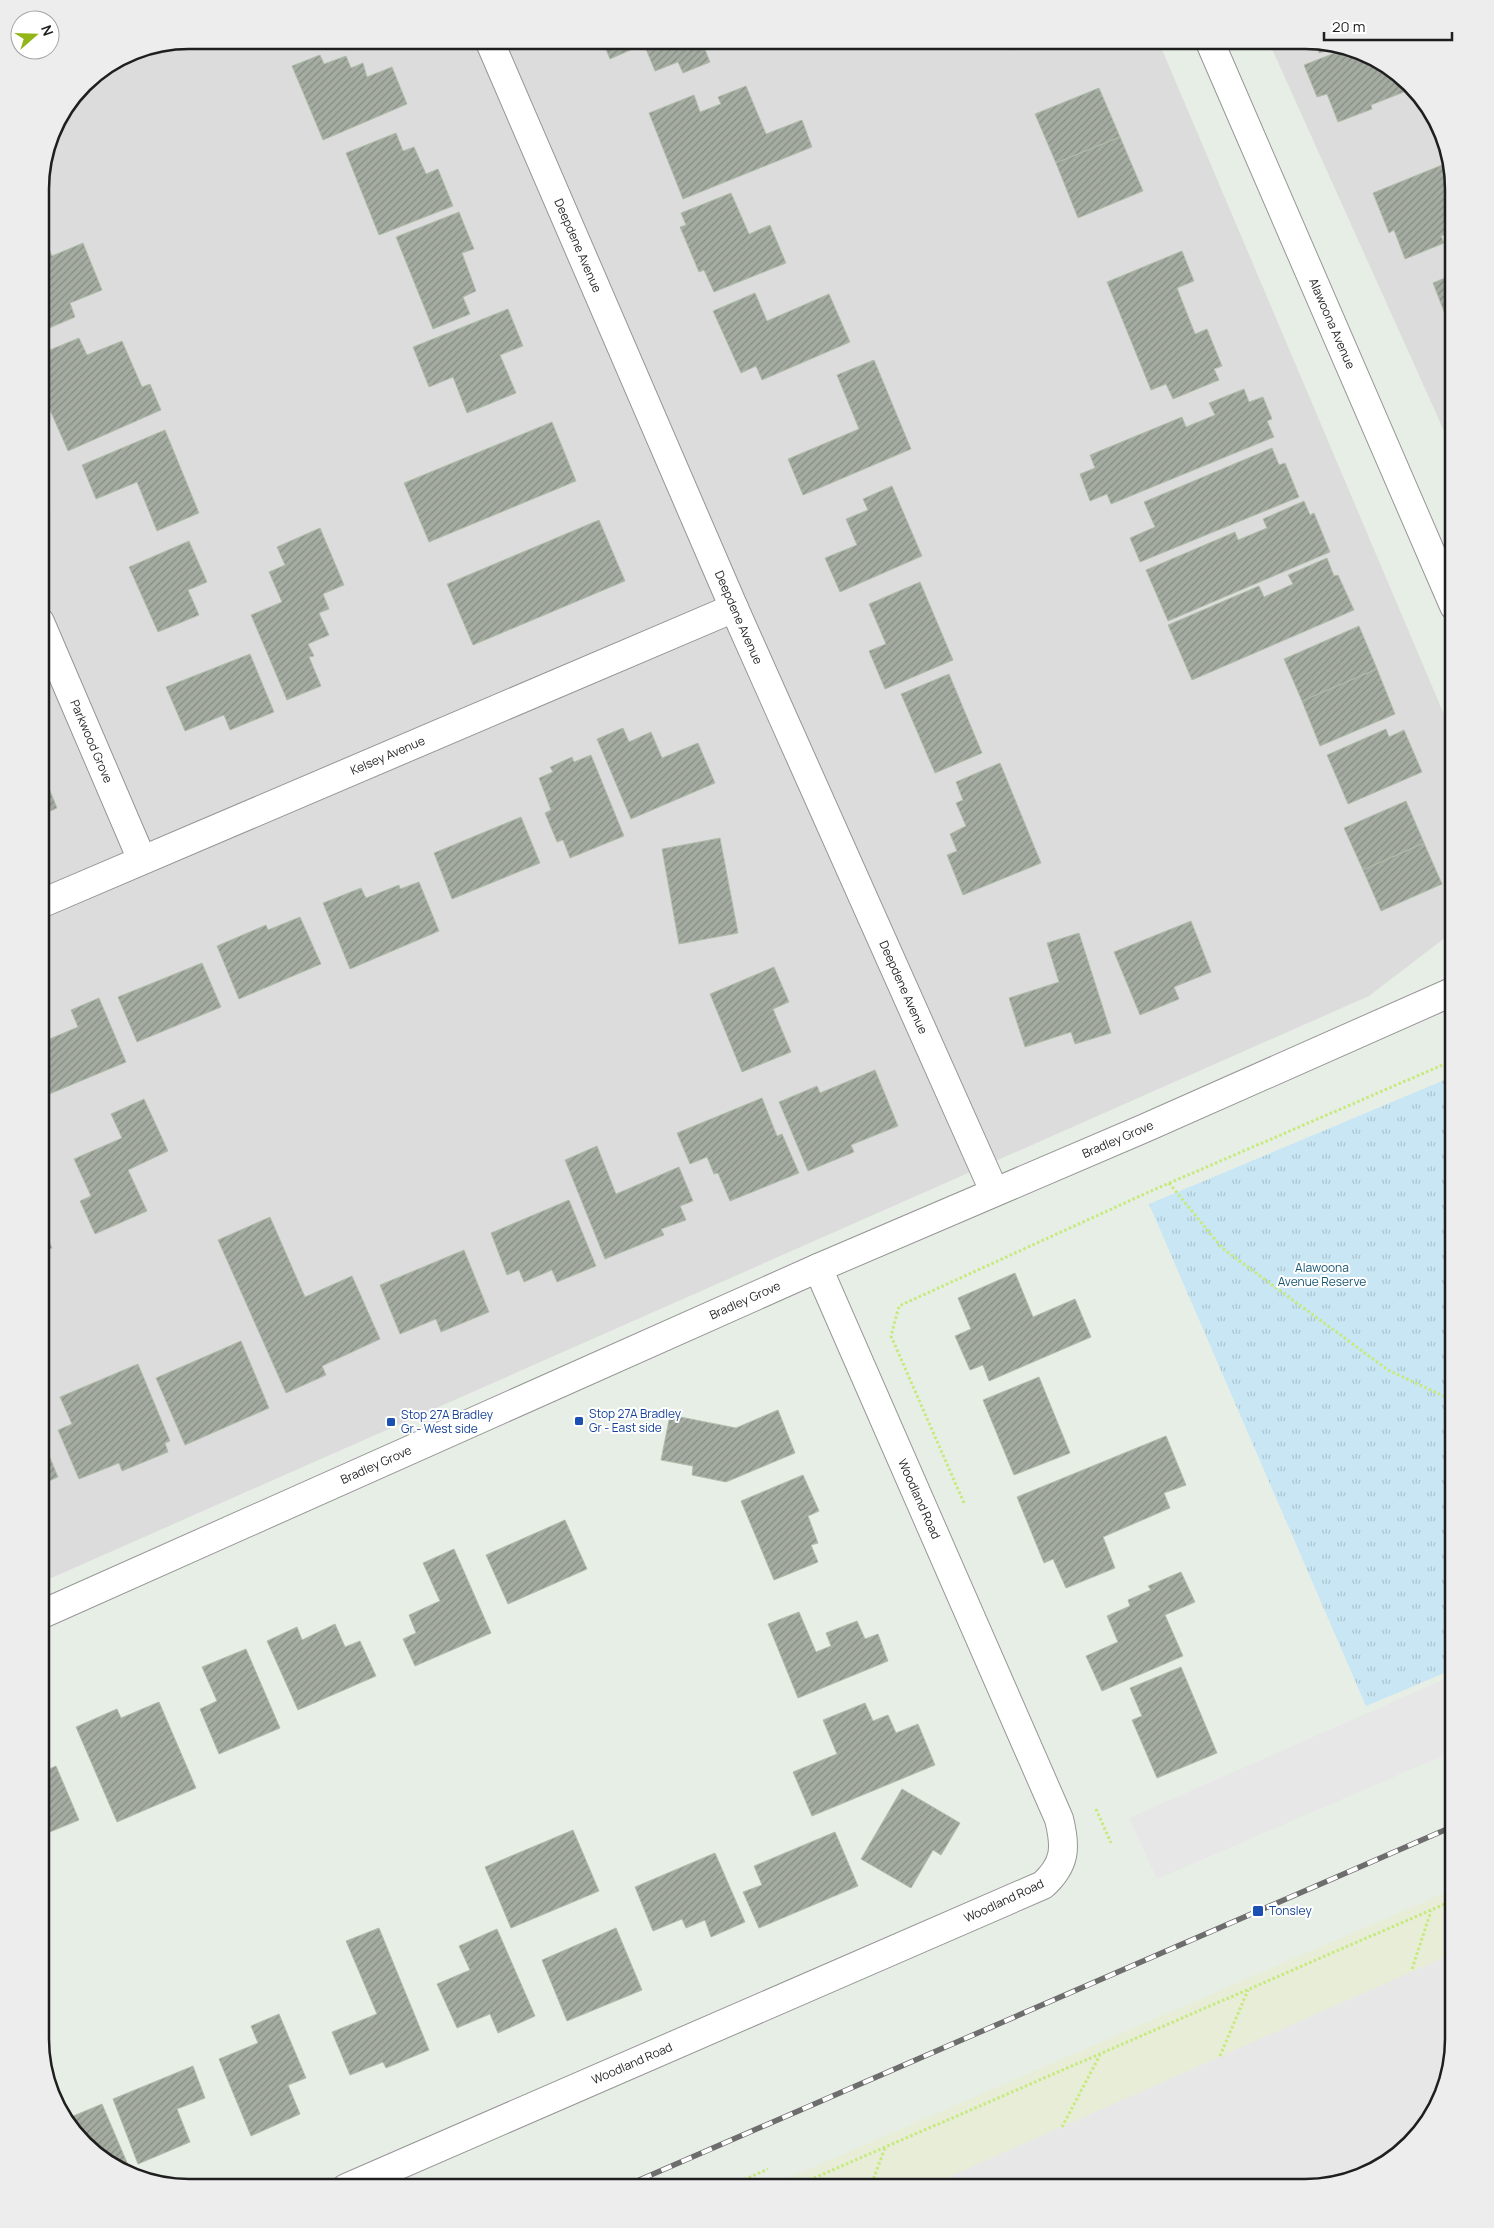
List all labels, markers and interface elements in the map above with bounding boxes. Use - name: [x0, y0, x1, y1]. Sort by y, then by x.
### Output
- north arrow: [10, 10, 60, 60]
- scale bar: [1324, 10, 1452, 42]
- text: 20 m: [1332, 16, 1365, 37]
- text: N: [37, 22, 58, 38]
- street label: Deepdene Avenue: [550, 196, 606, 295]
- street label: Alawoona Avenue: [1305, 275, 1359, 371]
- street label: Deepdene Avenue: [711, 568, 767, 667]
- street label: Parkwood Grove: [66, 697, 117, 786]
- street label: Kelsey Avenue: [348, 732, 427, 779]
- street label: Deepdene Avenue: [875, 938, 932, 1037]
- street label: Bradley Grove: [1079, 1116, 1156, 1162]
- park label: Alawoona Avenue Reserve: [1278, 1259, 1366, 1290]
- street label: Bradley Grove: [707, 1277, 783, 1323]
- place label: Stop 27A Bradley Gr - East side: [589, 1405, 682, 1436]
- place label: Stop 27A Bradley Gr - West side: [401, 1406, 494, 1437]
- marker: Stop 27A Bradley Gr - East side: [573, 1415, 585, 1427]
- marker: Stop 27A Bradley Gr - West side: [385, 1416, 397, 1428]
- street label: Bradley Grove: [338, 1441, 414, 1488]
- street label: Woodland Road: [894, 1456, 945, 1542]
- street label: Woodland Road: [961, 1875, 1047, 1926]
- place label: Tonsley: [1269, 1902, 1312, 1919]
- marker: Tonsley: [1251, 1904, 1265, 1918]
- street label: Woodland Road: [589, 2038, 675, 2088]

